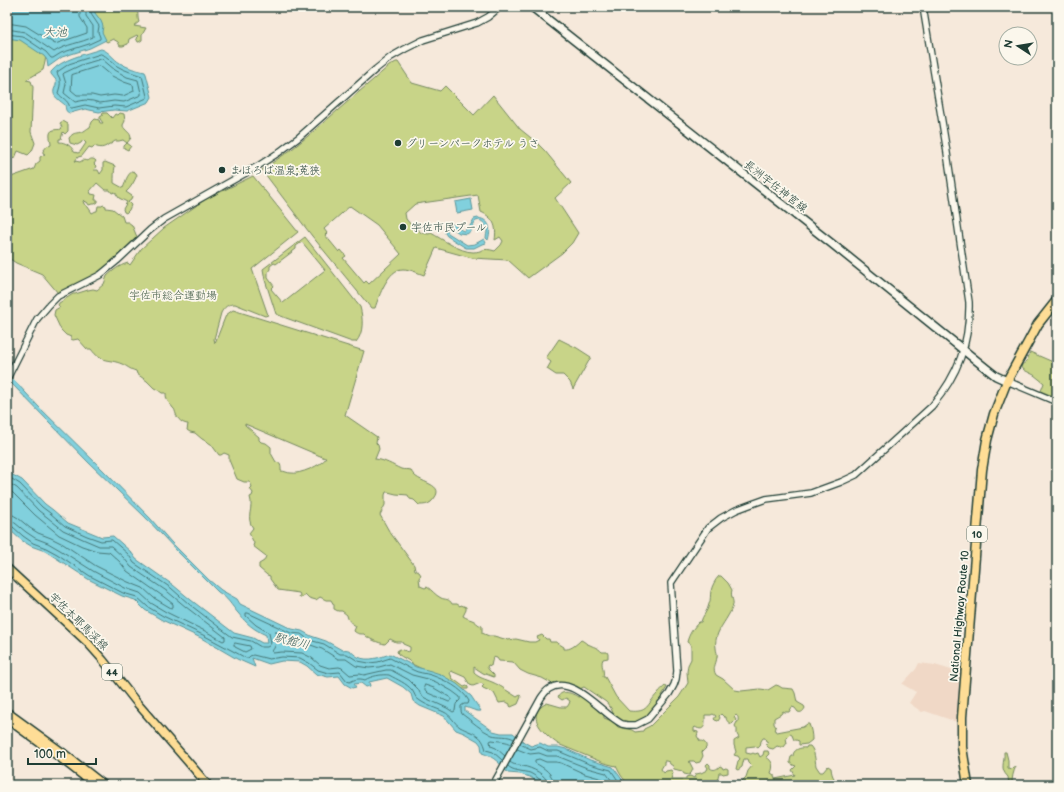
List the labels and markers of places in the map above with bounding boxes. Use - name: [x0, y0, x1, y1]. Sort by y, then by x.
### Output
- place label: グリーンパークホテル うさ: [406, 137, 539, 150]
- marker: グリーンパークホテル うさ: [393, 138, 403, 148]
- place label: まほろば温泉;菟狭: [230, 164, 320, 177]
- marker: まほろば温泉;菟狭: [217, 165, 227, 175]
- place label: 宇佐市民プール: [411, 221, 487, 234]
- marker: 宇佐市民プール: [398, 222, 408, 232]

